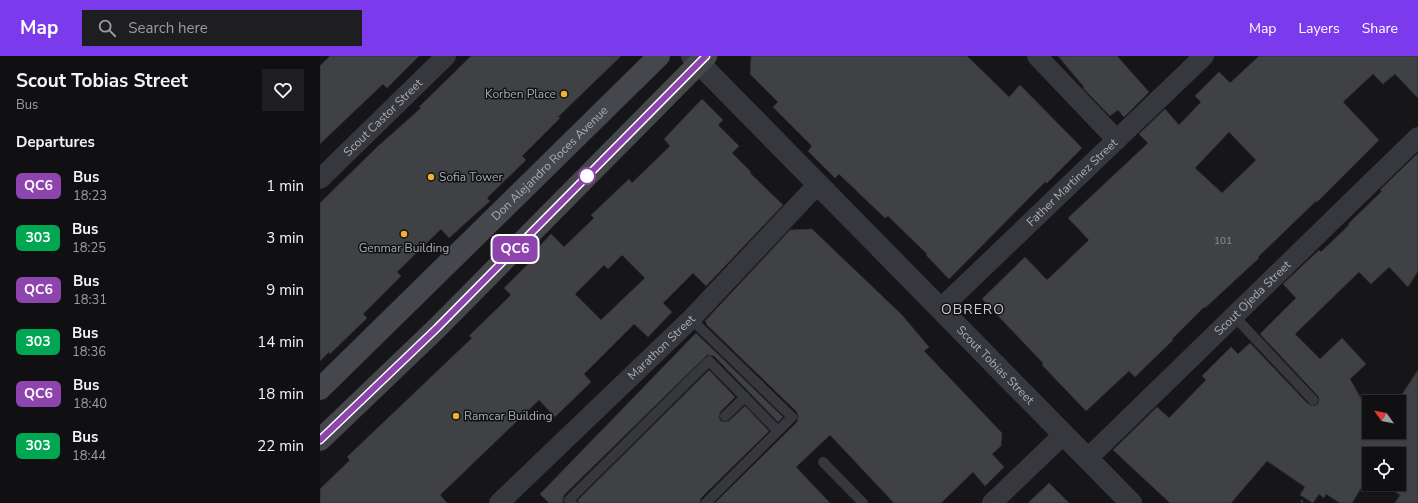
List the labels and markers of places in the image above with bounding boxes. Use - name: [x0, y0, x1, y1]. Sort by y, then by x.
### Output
- place label: Korben Place: [485, 86, 556, 102]
- marker: Korben Place: [559, 89, 569, 99]
- unlabelled marker: [578, 167, 596, 185]
- place label: Sofia Tower: [439, 169, 503, 185]
- marker: Sofia Tower: [426, 172, 436, 182]
- marker: Genmar Building: [399, 229, 409, 239]
- place label: Genmar Building: [359, 240, 449, 256]
- place label: Ramcar Building: [464, 408, 553, 424]
- marker: Ramcar Building: [451, 411, 461, 421]

